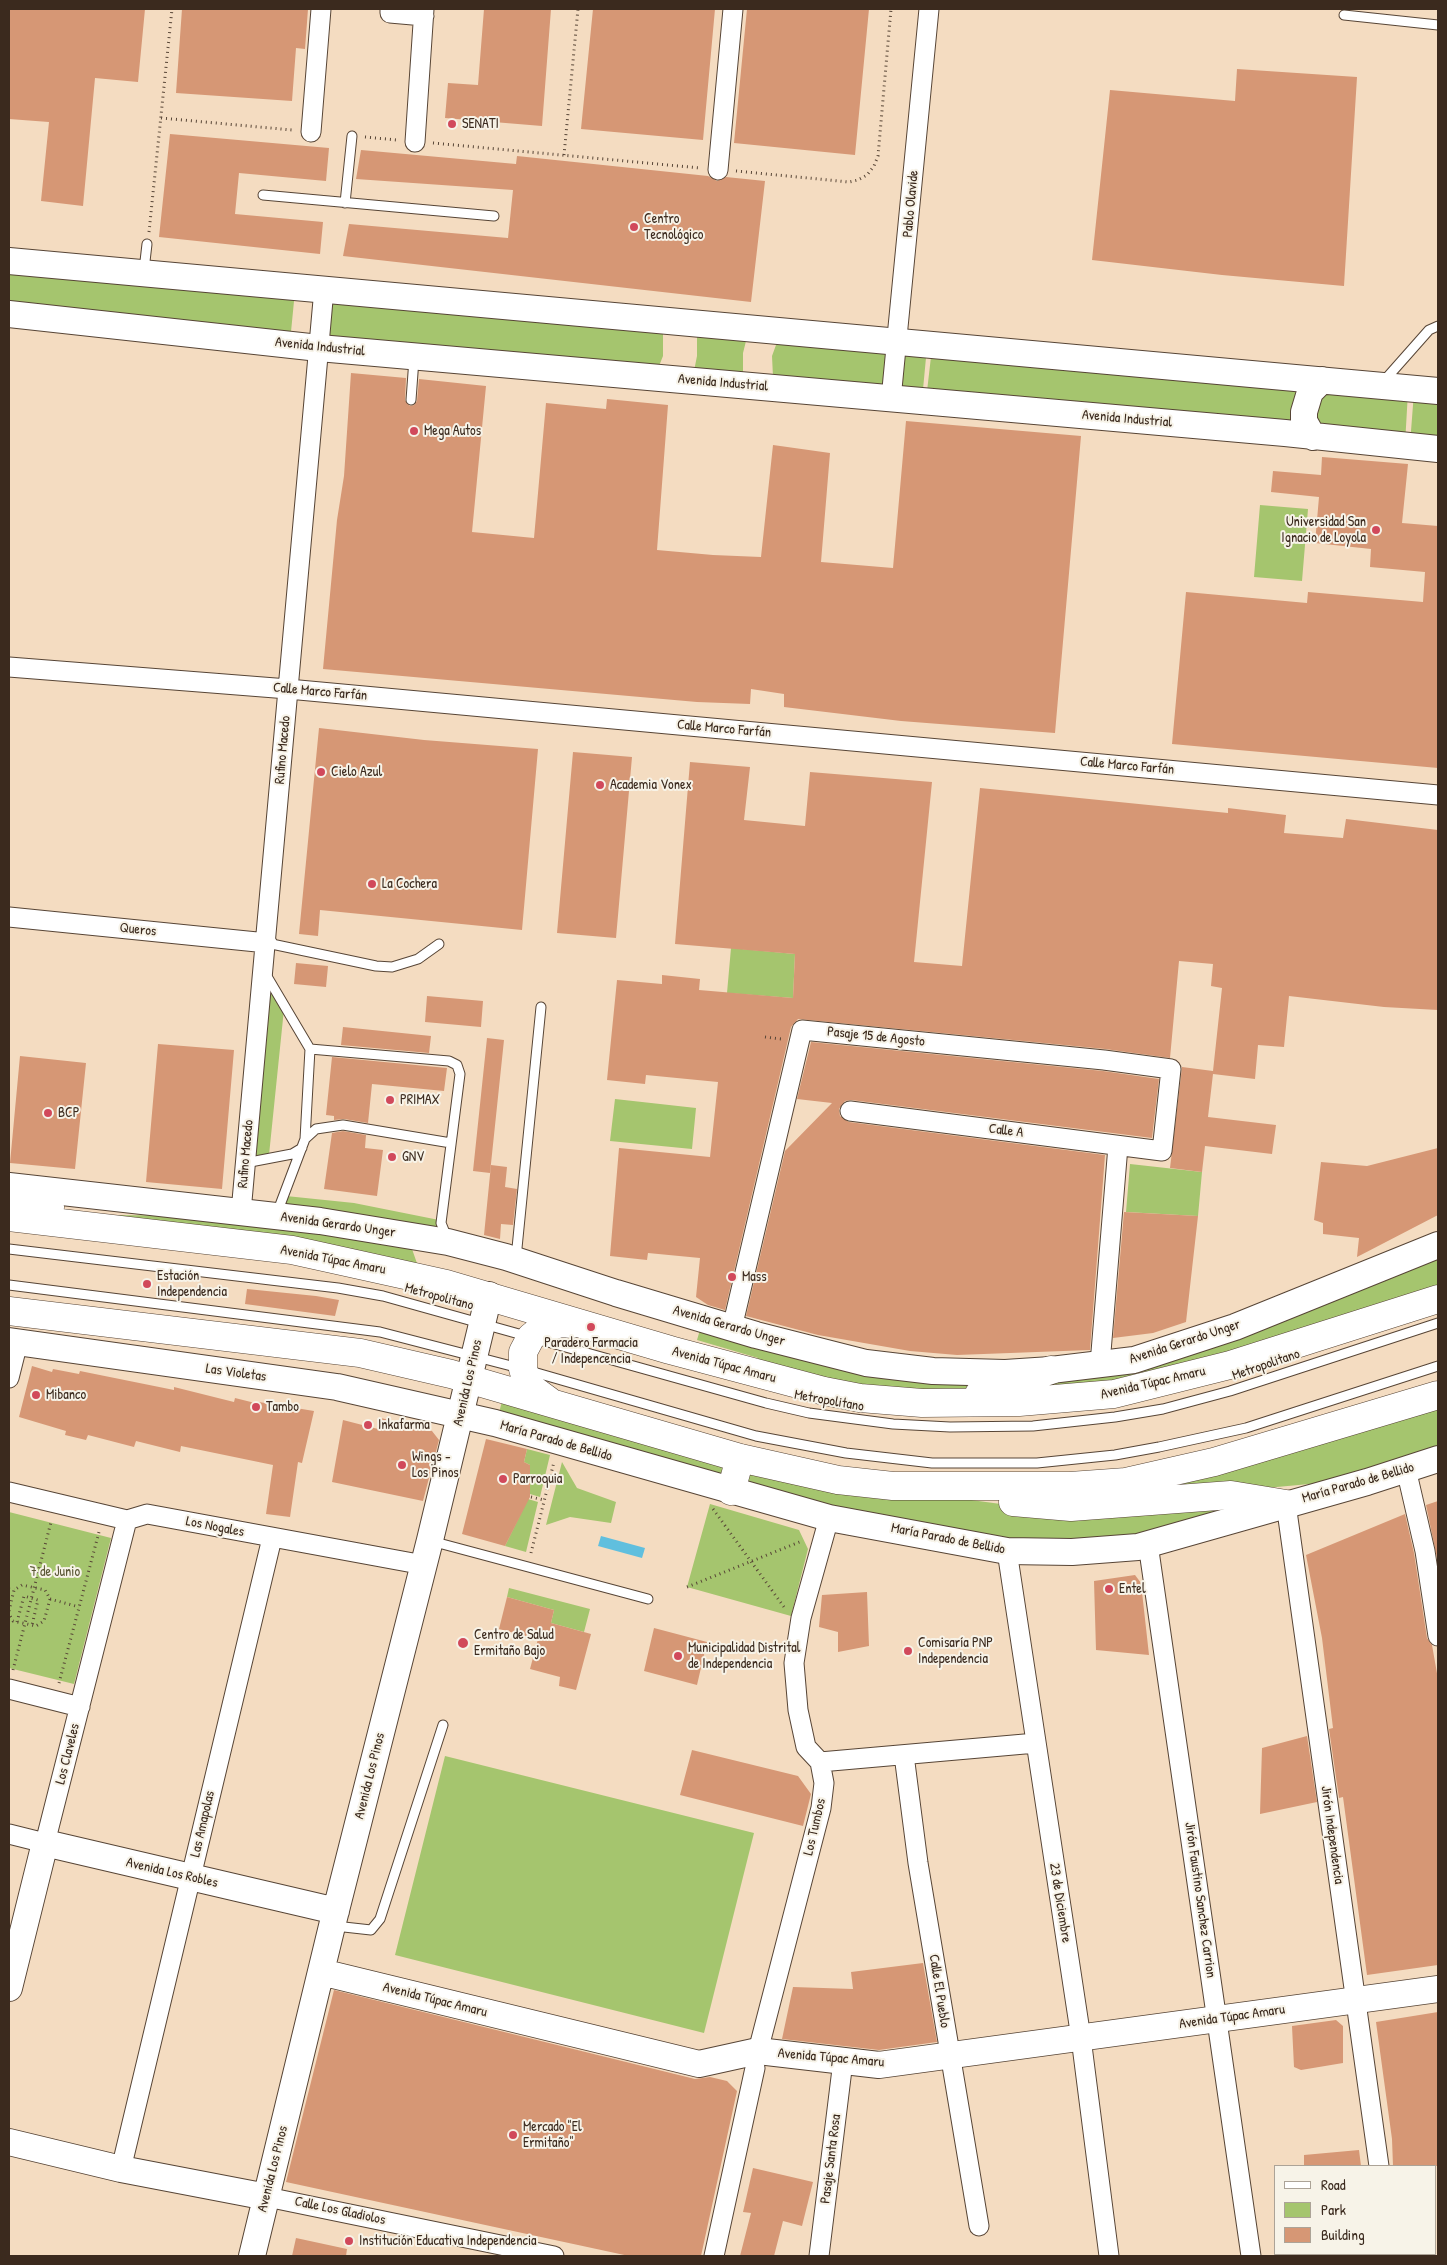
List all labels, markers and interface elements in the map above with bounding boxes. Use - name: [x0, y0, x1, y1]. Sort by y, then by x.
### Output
- place label: SENATI: [462, 116, 499, 132]
- marker: SENATI: [446, 118, 458, 130]
- street label: Pablo Olavide: [900, 170, 922, 238]
- place label: Centro Tecnológico: [644, 211, 703, 243]
- marker: Centro Tecnológico: [628, 221, 640, 233]
- street label: Avenida Industrial: [274, 334, 366, 360]
- street label: Avenida Industrial: [677, 371, 769, 395]
- street label: Avenida Industrial: [1081, 407, 1173, 431]
- place label: Mega Autos: [424, 423, 481, 439]
- marker: Mega Autos: [408, 425, 420, 437]
- place label: Universidad San Ignacio de Loyola: [1281, 514, 1366, 546]
- marker: Universidad San Ignacio de Loyola: [1370, 524, 1382, 536]
- street label: Calle Marco Farfán: [272, 680, 368, 704]
- street label: Rufino Macedo: [272, 715, 294, 785]
- street label: Calle Marco Farfán: [676, 717, 772, 741]
- street label: Calle Marco Farfán: [1079, 754, 1175, 778]
- place label: Cielo Azul: [331, 764, 382, 780]
- marker: Cielo Azul: [315, 766, 327, 778]
- place label: Academia Vonex: [610, 777, 692, 793]
- marker: Academia Vonex: [594, 779, 606, 791]
- place label: La Cochera: [382, 876, 437, 892]
- marker: La Cochera: [366, 878, 378, 890]
- street label: Queros: [119, 920, 157, 940]
- street label: Pasaje 15 de Agosto: [826, 1024, 926, 1050]
- place label: PRIMAX: [400, 1092, 440, 1108]
- marker: PRIMAX: [384, 1094, 396, 1106]
- place label: BCP: [58, 1105, 80, 1121]
- marker: BCP: [42, 1107, 54, 1119]
- street label: Rufino Macedo: [235, 1119, 257, 1189]
- street label: Calle A: [988, 1121, 1024, 1141]
- place label: GNV: [402, 1149, 424, 1165]
- marker: GNV: [386, 1151, 398, 1163]
- street label: Avenida Gerardo Unger: [280, 1209, 396, 1241]
- street label: Avenida Túpac Amaru: [279, 1242, 387, 1278]
- place label: Estación Independencia: [157, 1268, 227, 1300]
- place label: Mass: [742, 1269, 767, 1285]
- marker: Mass: [726, 1271, 738, 1283]
- marker: Estación Independencia: [141, 1278, 153, 1290]
- street label: Metropolitano: [403, 1280, 475, 1314]
- street label: Avenida Gerardo Unger: [671, 1302, 787, 1350]
- street label: Avenida Gerardo Unger: [1127, 1316, 1243, 1368]
- marker: Paradero Farmacia / Indepencencia: [585, 1321, 597, 1333]
- place label: Paradero Farmacia / Indepencencia: [544, 1335, 638, 1368]
- street label: Avenida Los Pinos: [450, 1338, 486, 1428]
- street label: Avenida Túpac Amaru: [670, 1343, 778, 1387]
- street label: Metropolitano: [1230, 1346, 1302, 1384]
- street label: Las Violetas: [205, 1360, 267, 1386]
- street label: Avenida Túpac Amaru: [1099, 1363, 1207, 1403]
- place label: Mibanco: [46, 1387, 86, 1403]
- street label: Metropolitano: [793, 1387, 865, 1415]
- marker: Mibanco: [30, 1389, 42, 1401]
- place label: Tambo: [266, 1399, 299, 1415]
- marker: Tambo: [250, 1401, 262, 1413]
- place label: Inkafarma: [378, 1417, 430, 1433]
- street label: María Parado de Bellido: [498, 1417, 614, 1465]
- marker: Inkafarma: [362, 1419, 374, 1431]
- place label: Wings - Los Pinos: [412, 1449, 459, 1481]
- marker: Wings - Los Pinos: [396, 1459, 408, 1471]
- street label: María Parado de Bellido: [1300, 1459, 1416, 1507]
- place label: Parroquia: [513, 1471, 562, 1487]
- marker: Parroquia: [497, 1473, 509, 1485]
- street label: Los Nogales: [184, 1513, 246, 1541]
- street label: María Parado de Bellido: [890, 1520, 1006, 1558]
- park label: 7 de Junio: [30, 1564, 80, 1580]
- place label: Entel: [1119, 1581, 1146, 1597]
- marker: Entel: [1103, 1583, 1115, 1595]
- place label: Centro de Salud Ermitaño Bajo: [474, 1627, 554, 1660]
- place label: Comisaría PNP Independencia: [918, 1635, 993, 1668]
- marker: Centro de Salud Ermitaño Bajo: [456, 1636, 470, 1650]
- place label: Municipalidad Distrital de Independencia: [688, 1640, 800, 1672]
- marker: Comisaría PNP Independencia: [902, 1645, 914, 1657]
- marker: Municipalidad Distrital de Independencia: [672, 1650, 684, 1662]
- street label: Los Claveles: [52, 1722, 84, 1786]
- street label: Avenida Los Pinos: [351, 1731, 389, 1821]
- street label: Jirón Independencia: [1317, 1785, 1347, 1885]
- street label: Las Amapolas: [187, 1789, 219, 1859]
- street label: Los Tumbos: [800, 1797, 830, 1857]
- street label: Jirón Faustino Sanchez Carrion: [1181, 1821, 1219, 1979]
- street label: Avenida Los Robles: [125, 1854, 219, 1892]
- street label: 23 de Diciembre: [1045, 1862, 1075, 1944]
- street label: Calle El Pueblo: [925, 1953, 953, 2029]
- street label: Avenida Túpac Amaru: [381, 1979, 489, 2021]
- street label: Avenida Túpac Amaru: [1178, 2001, 1286, 2033]
- street label: Avenida Túpac Amaru: [777, 2045, 885, 2071]
- street label: Pasaje Santa Rosa: [817, 2113, 845, 2205]
- place label: Mercado "El Ermitaño": [523, 2119, 582, 2152]
- street label: Avenida Los Pinos: [254, 2124, 292, 2214]
- marker: Mercado "El Ermitaño": [507, 2129, 519, 2141]
- legend: [1274, 2165, 1437, 2255]
- text: Road: [1321, 2174, 1346, 2195]
- street label: Calle Los Gladiolos: [293, 2193, 387, 2229]
- text: Park: [1321, 2199, 1346, 2220]
- text: Building: [1321, 2224, 1365, 2245]
- place label: Institución Educativa Independencia: [359, 2233, 537, 2249]
- marker: Institución Educativa Independencia: [343, 2235, 355, 2247]

